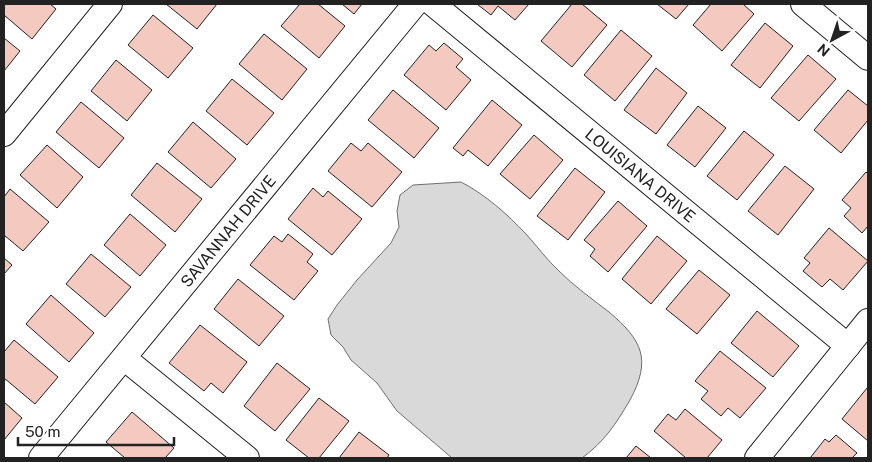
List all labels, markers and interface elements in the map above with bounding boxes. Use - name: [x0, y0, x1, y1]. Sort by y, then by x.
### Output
- north arrow: [807, 15, 857, 65]
- text: N: [814, 40, 833, 60]
- street label: LOUISIANA DRIVE: [581, 124, 699, 226]
- street label: SAVANNAH DRIVE: [177, 172, 280, 291]
- scale bar: [18, 414, 174, 446]
- text: 50 m: [25, 423, 60, 440]

